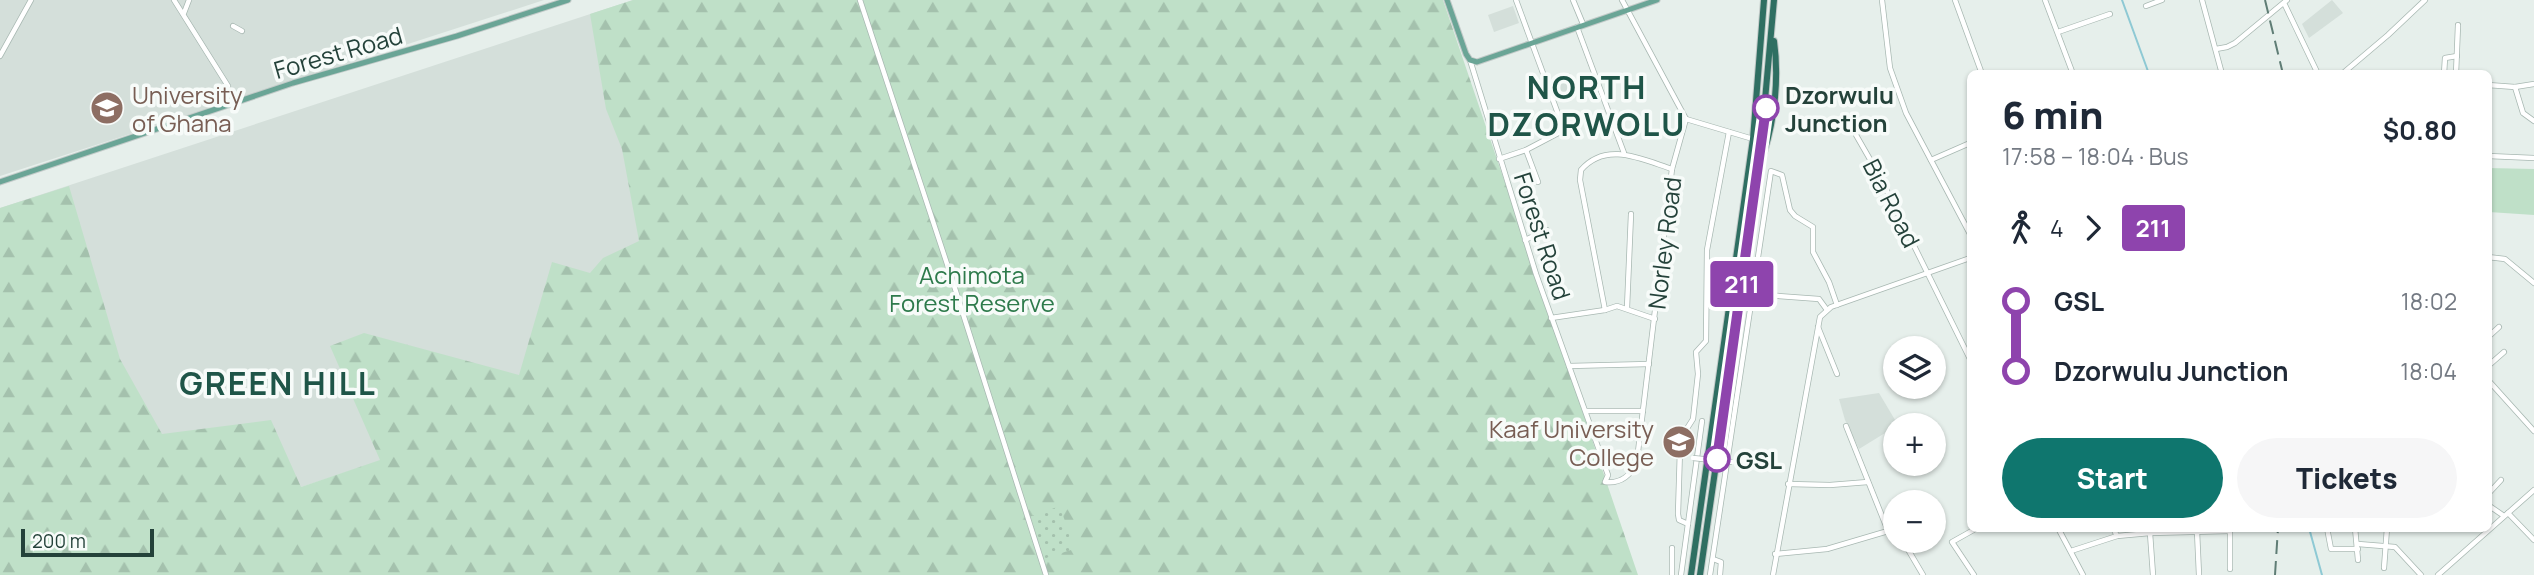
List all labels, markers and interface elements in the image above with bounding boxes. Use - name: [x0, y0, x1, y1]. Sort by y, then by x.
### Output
- street label: Forest Road: [270, 18, 406, 86]
- district label: NORTH DZORWOLU: [1488, 65, 1686, 146]
- place label: University of Ghana: [132, 78, 243, 139]
- place label: Dzorwulu Junction: [1785, 78, 1894, 139]
- text: 6 min: [2002, 88, 2103, 140]
- school or university icon: University of Ghana: [88, 89, 126, 127]
- marker: Dzorwulu Junction: [1753, 95, 1779, 121]
- text: $0.80: [2383, 112, 2457, 148]
- text: 17:58 – 18:04 · Bus: [2002, 140, 2189, 172]
- street label: Bia Road: [1856, 153, 1928, 253]
- street label: Forest Road: [1507, 168, 1579, 304]
- street label: Norley Road: [1640, 175, 1688, 311]
- icon: walk: [2002, 209, 2040, 247]
- icon: forward: [2074, 209, 2112, 247]
- text: 211: [2136, 211, 2171, 244]
- text: 4: [2050, 212, 2064, 244]
- park label: Achimota Forest Reserve: [889, 258, 1055, 319]
- line badge: 211: [1702, 261, 1782, 307]
- text: 211: [1724, 267, 1760, 300]
- text: GSL: [2054, 283, 2104, 319]
- text: 18:02: [2401, 285, 2457, 317]
- map controls: [1883, 336, 1946, 553]
- button: layers: [1883, 336, 1946, 399]
- text: Dzorwulu Junction: [2054, 353, 2289, 389]
- text: 18:04: [2400, 355, 2457, 387]
- district label: GREEN HILL: [179, 361, 377, 405]
- place label: Kaaf University College: [1489, 412, 1654, 473]
- button: +: [1883, 413, 1946, 476]
- school or university icon: Kaaf University College: [1660, 423, 1698, 461]
- button: Start: [2002, 438, 2223, 518]
- button: Tickets: [2237, 438, 2457, 518]
- place label: GSL: [1736, 443, 1782, 476]
- marker: GSL: [1704, 446, 1730, 472]
- button: −: [1883, 490, 1946, 553]
- scale bar: [21, 526, 154, 558]
- text: 200 m: [32, 528, 86, 554]

